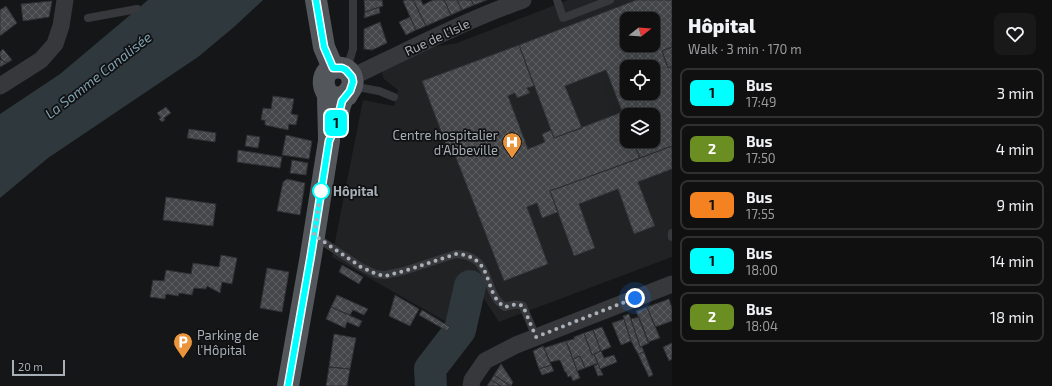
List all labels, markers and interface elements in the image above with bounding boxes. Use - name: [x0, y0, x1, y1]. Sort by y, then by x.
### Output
- north arrow: [620, 12, 660, 52]
- map controls: [620, 12, 660, 148]
- button: heart: [994, 13, 1036, 55]
- text: Hôpital: [688, 14, 756, 37]
- street label: Rue de l'Isle: [402, 15, 472, 59]
- water label: La Somme Canalisée: [41, 28, 155, 122]
- text: Walk · 3 min · 170 m: [688, 41, 802, 57]
- button: locate: [620, 60, 660, 100]
- text: Bus: [746, 76, 772, 94]
- text: 1: [709, 84, 715, 101]
- text: 3 min: [997, 84, 1034, 102]
- text: 17:49: [746, 94, 776, 110]
- button: layers: [620, 108, 660, 148]
- line badge: 1: [323, 110, 349, 136]
- text: 1: [333, 114, 339, 131]
- place label: Centre hospitalier d'Abbeville: [393, 127, 498, 158]
- hospital icon: Centre hospitalier d'Abbeville: [501, 131, 523, 159]
- text: Bus: [746, 132, 772, 150]
- text: 2: [708, 140, 716, 157]
- text: 4 min: [996, 140, 1034, 158]
- text: 17:50: [746, 150, 776, 166]
- marker: Hôpital: [312, 182, 330, 200]
- place label: Hôpital: [333, 183, 379, 199]
- text: Bus: [746, 188, 772, 206]
- text: 1: [709, 196, 715, 213]
- text: 9 min: [996, 196, 1034, 214]
- text: 17:55: [746, 206, 775, 222]
- text: Bus: [746, 244, 772, 262]
- text: 1: [709, 252, 715, 269]
- text: 14 min: [990, 252, 1034, 270]
- text: 18:00: [746, 262, 778, 278]
- your location: [625, 288, 645, 308]
- text: Bus: [746, 300, 772, 318]
- text: 2: [708, 308, 716, 325]
- text: 18 min: [990, 308, 1034, 326]
- text: 18:04: [746, 318, 778, 334]
- place label: Parking de l'Hôpital: [197, 327, 259, 358]
- parking icon: Parking de l'Hôpital: [172, 331, 194, 359]
- scale bar: [12, 358, 65, 377]
- text: 20 m: [18, 360, 43, 373]

